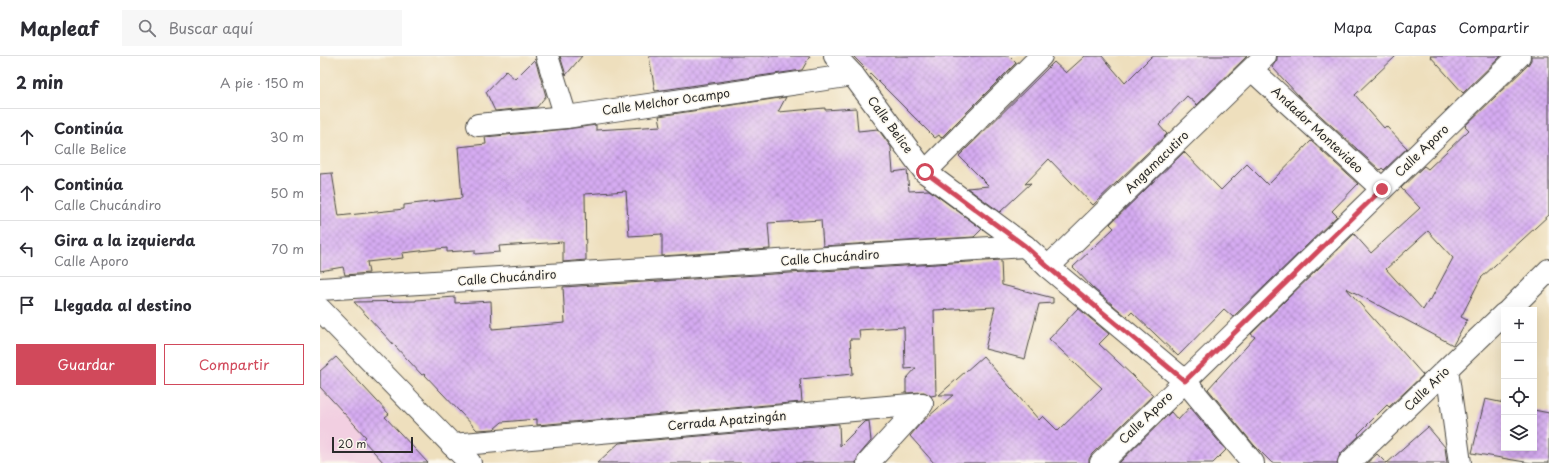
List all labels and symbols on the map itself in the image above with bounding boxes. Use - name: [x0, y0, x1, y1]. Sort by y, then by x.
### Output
- street label: Andador Montevideo: [1268, 82, 1368, 177]
- street label: Calle Melchor Ocampo: [601, 83, 731, 119]
- street label: Calle Belice: [864, 92, 918, 157]
- street label: Calle Aporo: [1390, 120, 1452, 181]
- street label: Angamacutiro: [1120, 126, 1193, 197]
- route start: [916, 163, 934, 181]
- route end: [1373, 180, 1391, 198]
- street label: Calle Chucándiro: [780, 245, 880, 269]
- street label: Calle Chucándiro: [457, 265, 557, 289]
- street label: Calle Ario: [1400, 362, 1453, 415]
- street label: Calle Aporo: [1114, 387, 1176, 448]
- street label: Cerrada Apatzingán: [667, 406, 787, 434]
- scale bar: [332, 435, 413, 454]

